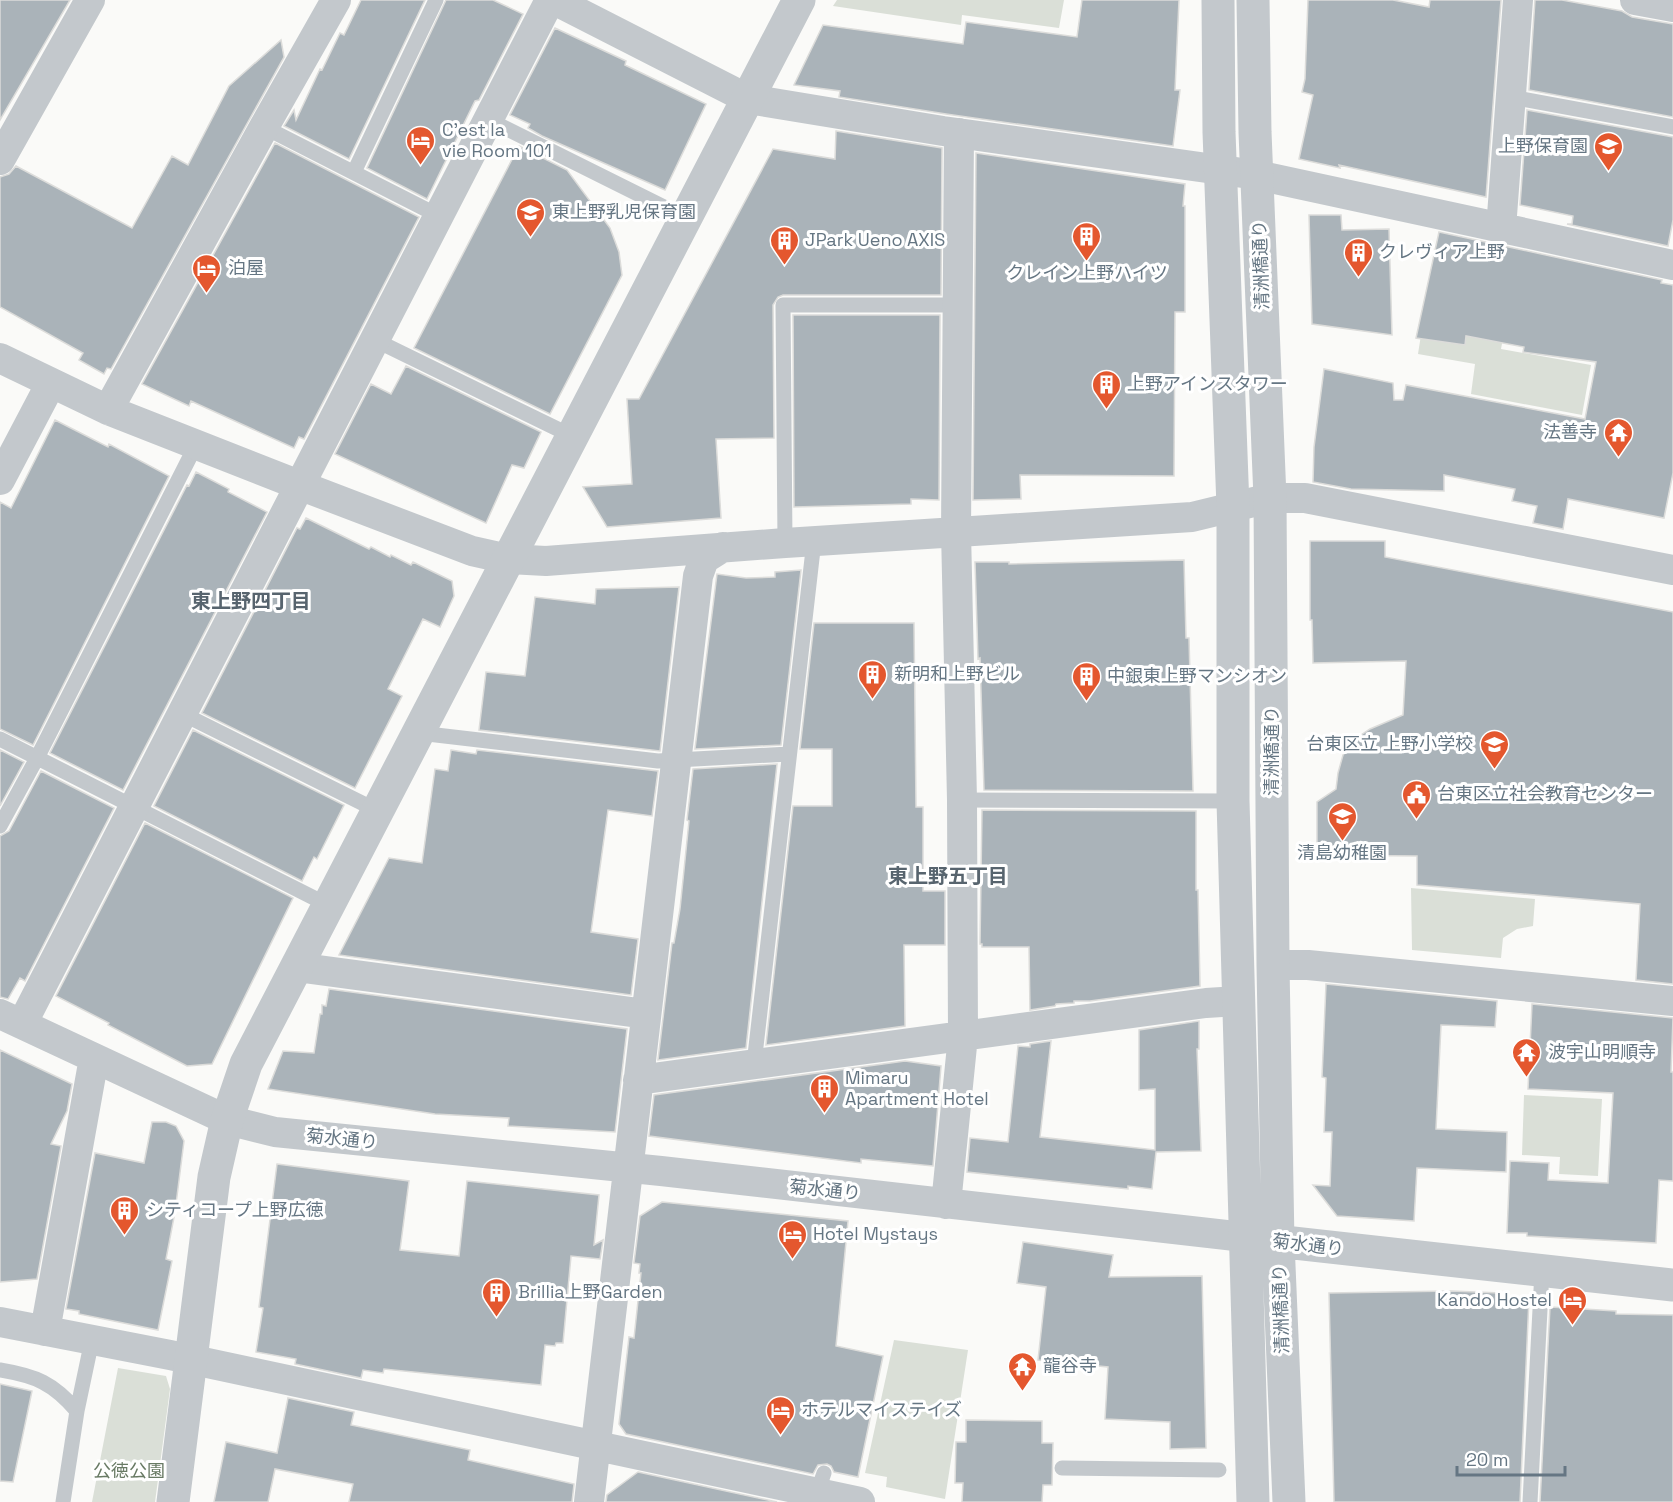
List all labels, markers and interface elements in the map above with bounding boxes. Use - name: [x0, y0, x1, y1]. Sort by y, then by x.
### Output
- place label: C’est la vie Room 101: [442, 118, 552, 162]
- hotel icon: C’est la vie Room 101: [405, 124, 437, 166]
- school or university icon: 上野保育園: [1593, 130, 1625, 172]
- place label: 上野保育園: [1498, 134, 1588, 157]
- school or university icon: 東上野乳児保育園: [515, 196, 547, 238]
- place label: 東上野乳児保育園: [552, 200, 696, 223]
- building icon: クレイン上野ハイツ: [1071, 220, 1103, 262]
- street label: 清洲橋通り: [1247, 220, 1274, 310]
- building icon: JPark Ueno AXIS: [768, 224, 800, 266]
- place label: JPark Ueno AXIS: [805, 228, 945, 251]
- building icon: クレヴィア上野: [1342, 236, 1374, 278]
- place label: クレヴィア上野: [1379, 240, 1505, 263]
- hotel icon: 泊屋: [191, 252, 223, 294]
- place label: 泊屋: [228, 256, 264, 279]
- place label: クレイン上野ハイツ: [1006, 261, 1168, 284]
- building icon: 上野アインスタワー: [1090, 368, 1122, 410]
- place label: 上野アインスタワー: [1127, 372, 1288, 395]
- temple icon: 法善寺: [1602, 416, 1634, 458]
- place label: 法善寺: [1543, 420, 1597, 443]
- district label: 東上野四丁目: [191, 588, 311, 614]
- building icon: 新明和上野ビル: [857, 658, 889, 700]
- building icon: 中銀東上野マンシオン: [1070, 660, 1102, 702]
- place label: 新明和上野ビル: [894, 662, 1020, 685]
- place label: 中銀東上野マンシオン: [1107, 664, 1287, 687]
- street label: 清洲橋通り: [1260, 706, 1283, 796]
- school or university icon: 台東区立 上野小学校: [1478, 728, 1510, 770]
- place label: 台東区立 上野小学校: [1306, 732, 1473, 755]
- public building icon: 台東区立社会教育センター: [1400, 778, 1432, 820]
- place label: 台東区立社会教育センター: [1437, 782, 1653, 805]
- school or university icon: 清島幼稚園: [1326, 800, 1358, 842]
- place label: 清島幼稚園: [1297, 841, 1387, 864]
- district label: 東上野五丁目: [888, 863, 1008, 889]
- temple icon: 波宇山明順寺: [1511, 1036, 1543, 1078]
- place label: 波宇山明順寺: [1548, 1040, 1656, 1063]
- place label: Mimaru Apartment Hotel: [845, 1066, 989, 1110]
- building icon: Mimaru Apartment Hotel: [808, 1072, 840, 1114]
- street label: 菊水通り: [305, 1123, 379, 1154]
- street label: 菊水通り: [788, 1174, 862, 1205]
- building icon: シティコープ上野広徳: [109, 1194, 141, 1236]
- place label: シティコープ上野広徳: [146, 1198, 324, 1221]
- hotel icon: Hotel Mystays: [776, 1218, 808, 1260]
- place label: Hotel Mystays: [813, 1222, 938, 1245]
- street label: 菊水通り: [1271, 1229, 1345, 1260]
- street label: 清洲橋通り: [1267, 1264, 1294, 1354]
- building icon: Brillia上野Garden: [481, 1276, 513, 1318]
- place label: Brillia上野Garden: [518, 1280, 663, 1303]
- hotel icon: Kando Hostel: [1557, 1284, 1589, 1326]
- place label: Kando Hostel: [1437, 1288, 1552, 1311]
- temple icon: 龍谷寺: [1006, 1350, 1038, 1392]
- place label: 龍谷寺: [1043, 1354, 1097, 1377]
- hotel icon: ホテルマイステイズ: [764, 1394, 796, 1436]
- place label: ホテルマイステイズ: [801, 1398, 962, 1421]
- scale bar: [1457, 1439, 1565, 1477]
- text: 20 m: [1466, 1448, 1509, 1471]
- park label: 公徳公園: [93, 1459, 165, 1482]

